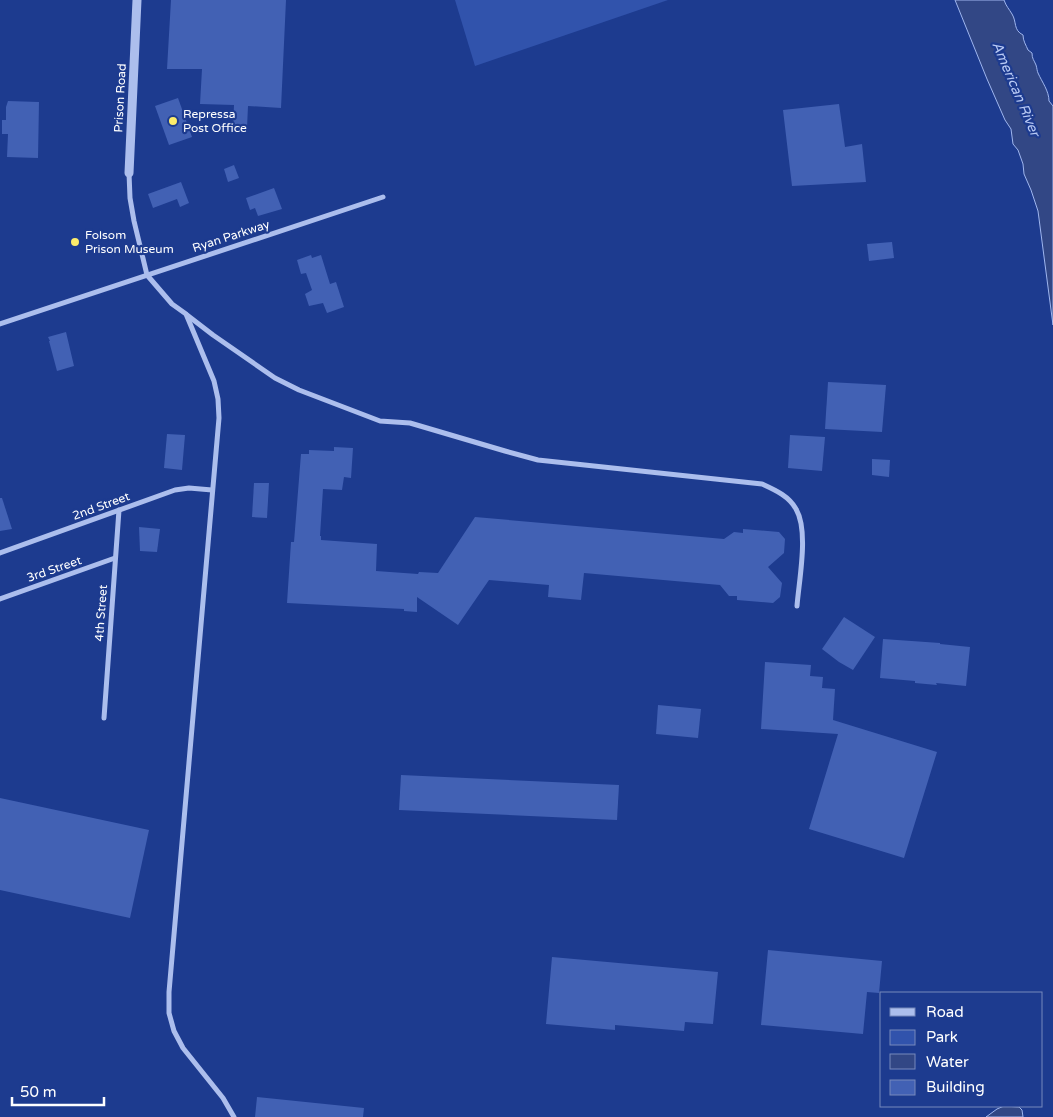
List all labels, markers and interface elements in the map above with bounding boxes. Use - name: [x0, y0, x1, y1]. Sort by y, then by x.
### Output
- water label: American River: [988, 39, 1044, 141]
- street label: Prison Road: [111, 63, 129, 133]
- place label: Repressa Post Office: [183, 107, 247, 135]
- marker: Repressa Post Office: [167, 115, 179, 127]
- street label: Ryan Parkway: [191, 217, 272, 255]
- place label: Folsom Prison Museum: [85, 228, 174, 256]
- marker: Folsom Prison Museum: [69, 236, 81, 248]
- street label: 2nd Street: [70, 489, 132, 523]
- street label: 3rd Street: [25, 553, 84, 585]
- street label: 4th Street: [92, 584, 110, 642]
- legend: [880, 992, 1043, 1107]
- text: Road: [926, 1003, 964, 1021]
- text: Park: [926, 1028, 958, 1046]
- text: Water: [926, 1053, 969, 1071]
- scale bar: [12, 1074, 105, 1106]
- text: Building: [926, 1078, 985, 1096]
- text: 50 m: [20, 1083, 57, 1101]

